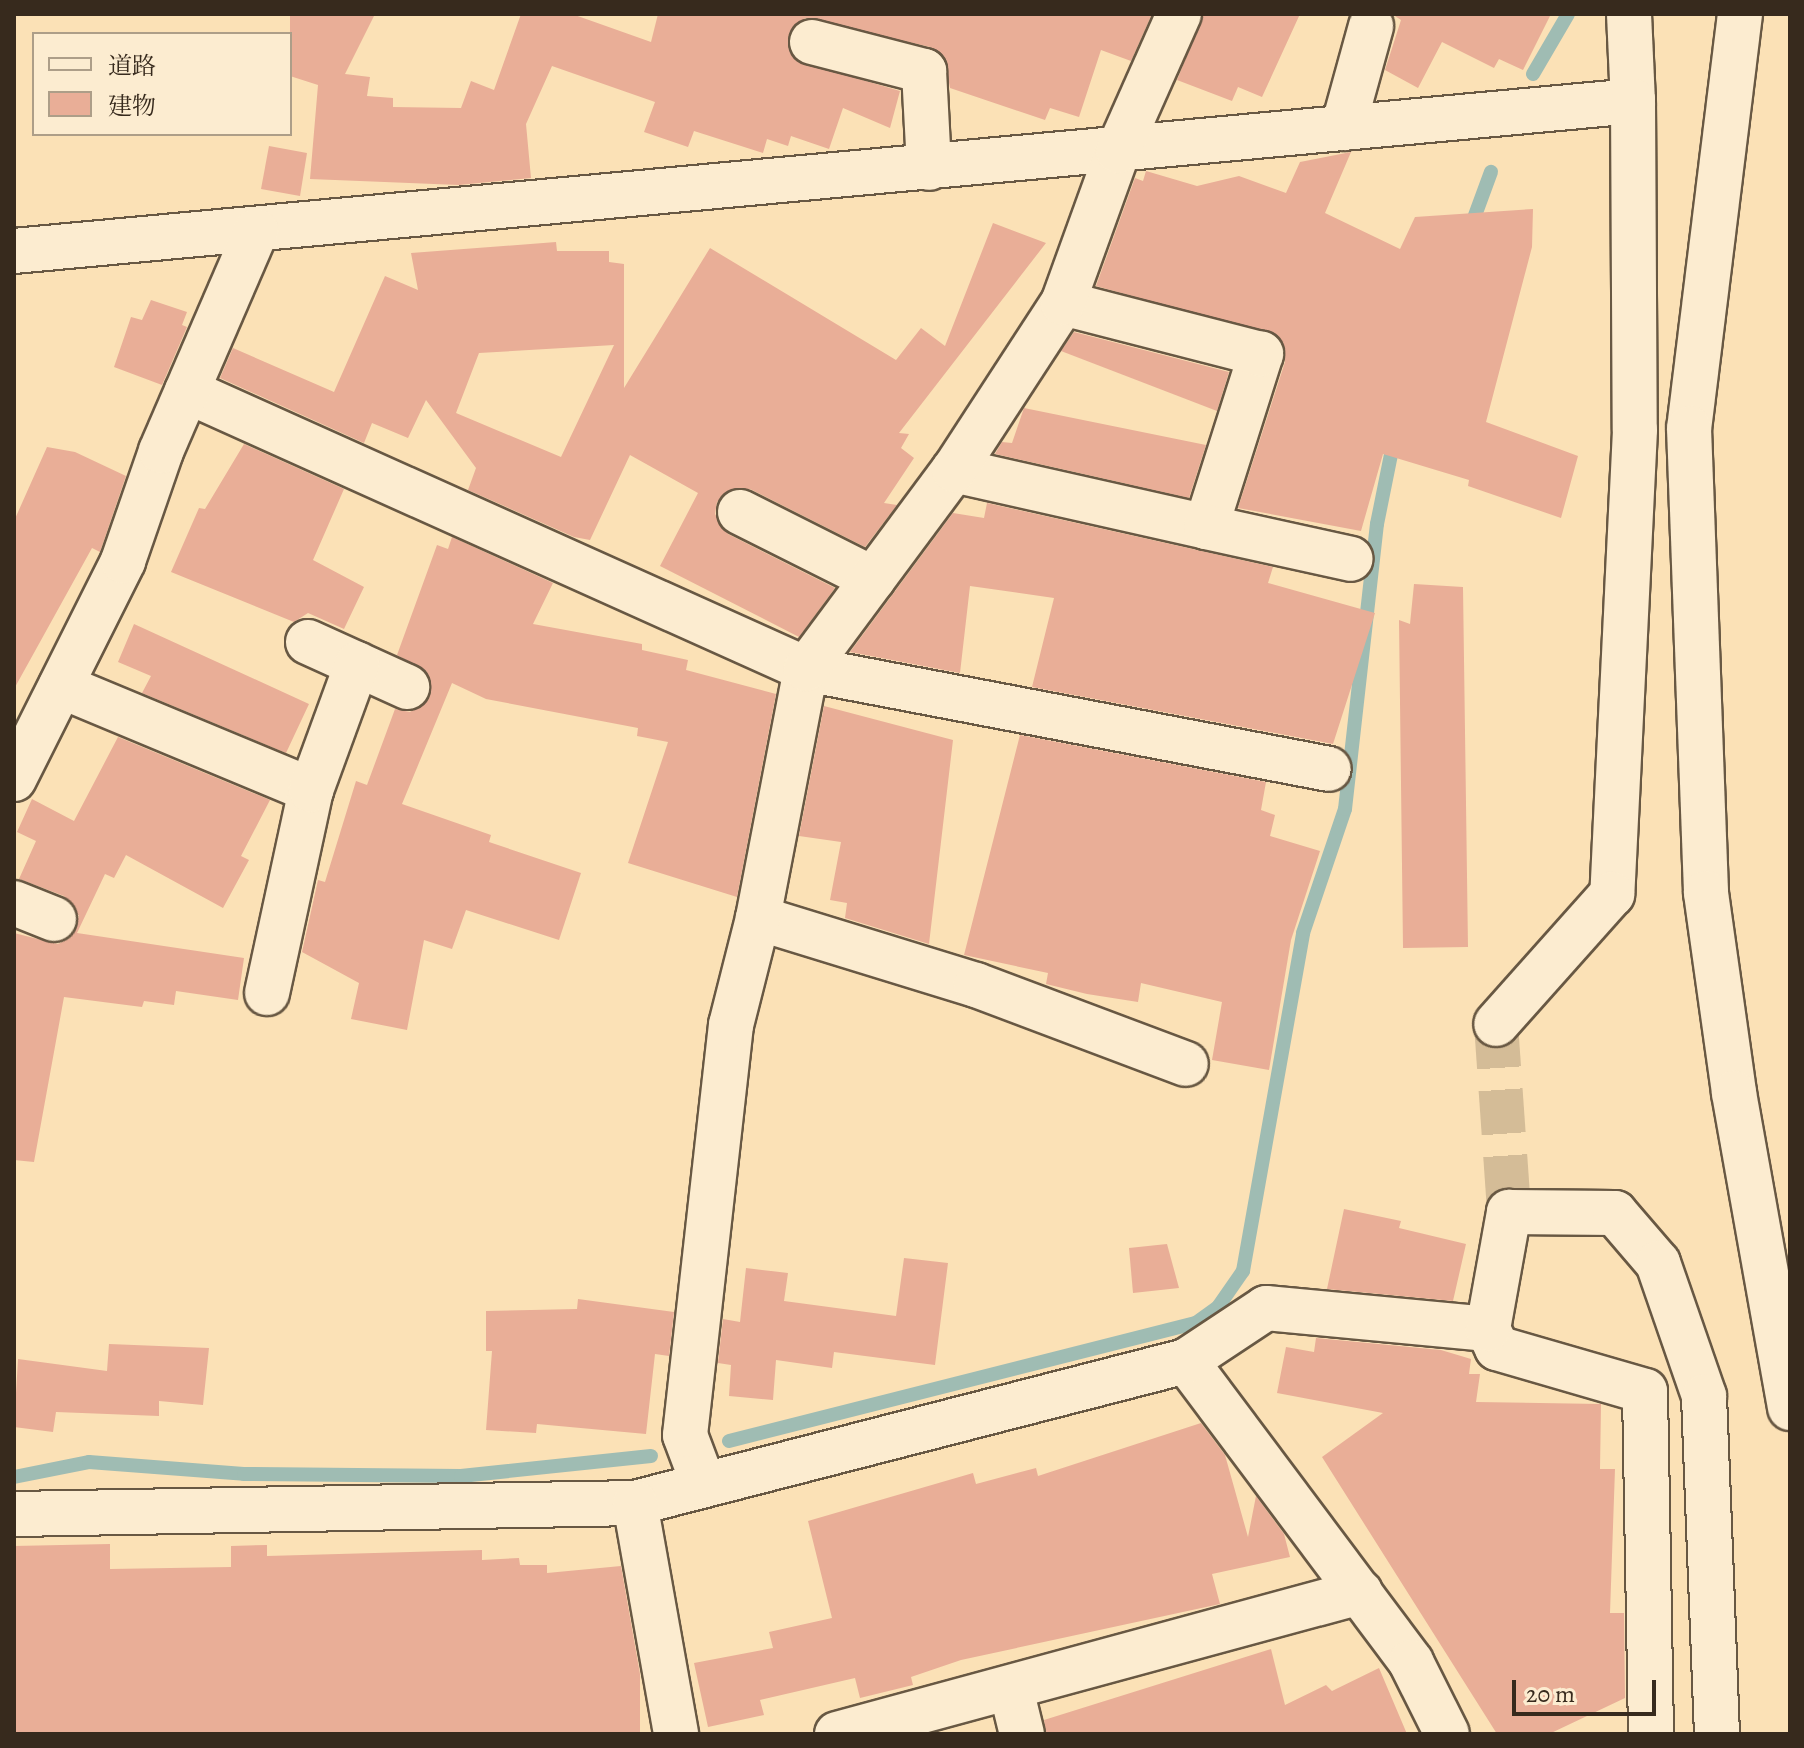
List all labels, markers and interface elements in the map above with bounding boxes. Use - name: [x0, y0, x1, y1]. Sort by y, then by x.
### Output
- legend: [32, 32, 292, 136]
- text: 道路: [108, 50, 156, 82]
- text: 建物: [108, 90, 156, 122]
- scale bar: [1516, 1664, 1660, 1714]
- text: 20 m: [1526, 1678, 1575, 1710]

